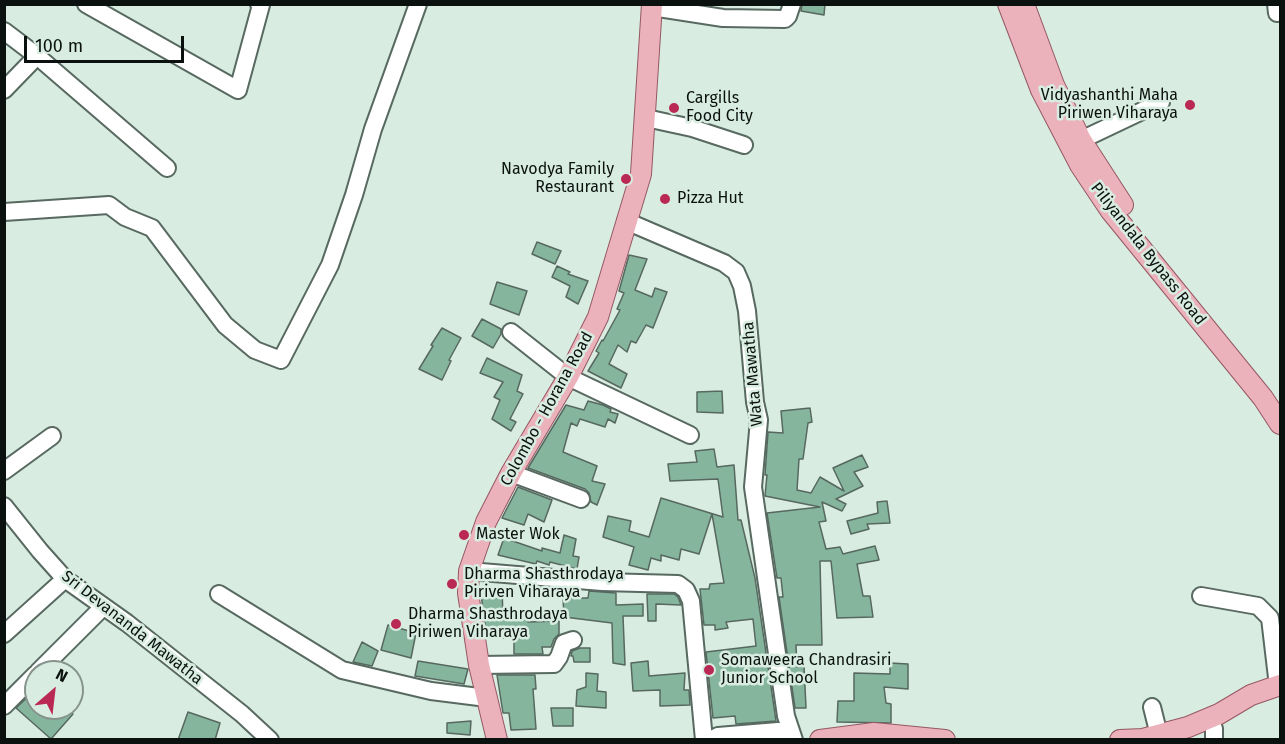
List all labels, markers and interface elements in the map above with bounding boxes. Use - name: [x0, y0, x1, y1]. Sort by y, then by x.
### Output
- scale bar: [27, 24, 188, 62]
- text: 100 m: [35, 35, 83, 57]
- place label: Vidyashanthi Maha Piriwen Viharaya: [1041, 86, 1178, 124]
- place label: Cargills Food City: [686, 89, 753, 127]
- marker: Vidyashanthi Maha Piriwen Viharaya: [1183, 98, 1197, 112]
- marker: Cargills Food City: [667, 101, 681, 115]
- place label: Navodya Family Restaurant: [501, 160, 614, 198]
- marker: Navodya Family Restaurant: [619, 172, 633, 186]
- street label: Piliyandala Bypass Road: [1086, 179, 1210, 329]
- place label: Pizza Hut: [677, 189, 743, 209]
- marker: Pizza Hut: [658, 192, 672, 206]
- street label: Wata Mawatha: [739, 321, 767, 427]
- street label: Colombo - Horana Road: [497, 329, 597, 489]
- place label: Master Wok: [476, 525, 560, 545]
- marker: Master Wok: [457, 528, 471, 542]
- place label: Dharma Shasthrodaya Piriven Viharaya: [464, 565, 624, 603]
- street label: Sri Devananda Mawatha: [58, 567, 206, 689]
- marker: Dharma Shasthrodaya Piriven Viharaya: [445, 577, 459, 591]
- place label: Dharma Shasthrodaya Piriwen Viharaya: [408, 605, 568, 643]
- marker: Dharma Shasthrodaya Piriwen Viharaya: [389, 617, 403, 631]
- place label: Somaweera Chandrasiri Junior School: [721, 651, 892, 689]
- north arrow: [24, 660, 84, 720]
- marker: Somaweera Chandrasiri Junior School: [702, 663, 716, 677]
- text: N: [53, 665, 71, 686]

